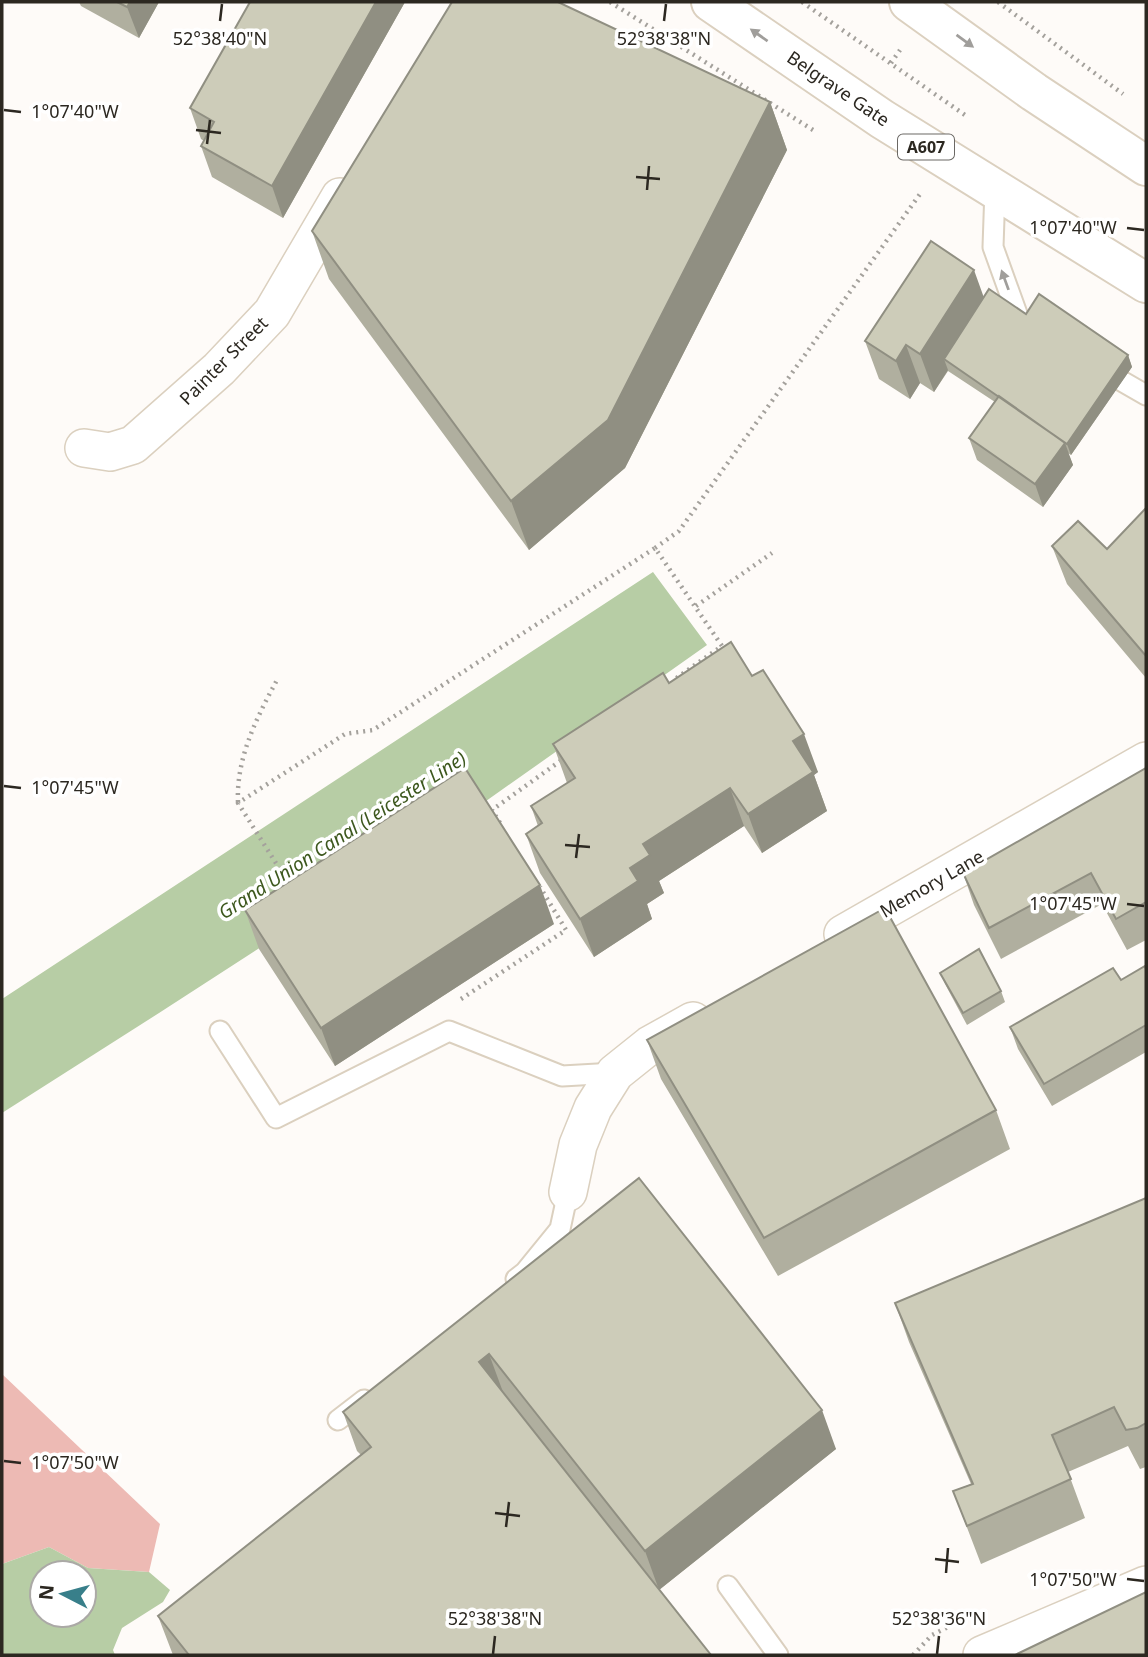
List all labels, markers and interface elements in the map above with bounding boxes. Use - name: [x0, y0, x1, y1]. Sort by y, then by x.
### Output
- text: 52°38'40"N: [173, 26, 267, 50]
- text: 52°38'38"N: [617, 26, 711, 50]
- one-way arrow: [750, 28, 768, 42]
- one-way arrow: [956, 34, 974, 48]
- street label: Belgrave Gate: [783, 45, 894, 131]
- text: 1°07'40"W: [31, 99, 119, 123]
- road number: A607: [898, 134, 954, 160]
- text: 1°07'40"W: [1029, 215, 1117, 239]
- one-way arrow: [999, 270, 1010, 291]
- street label: Painter Street: [174, 311, 273, 410]
- water label: Grand Union Canal (Leicester Line): [213, 745, 471, 925]
- text: 1°07'45"W: [31, 775, 119, 799]
- street label: Memory Lane: [875, 844, 988, 923]
- text: 1°07'45"W: [1029, 891, 1117, 915]
- text: 1°07'50"W: [31, 1450, 119, 1474]
- north arrow: [28, 1559, 98, 1629]
- text: 1°07'50"W: [1029, 1567, 1117, 1591]
- text: N: [32, 1583, 60, 1601]
- text: 52°38'38"N: [448, 1606, 542, 1630]
- text: 52°38'36"N: [892, 1606, 986, 1630]

